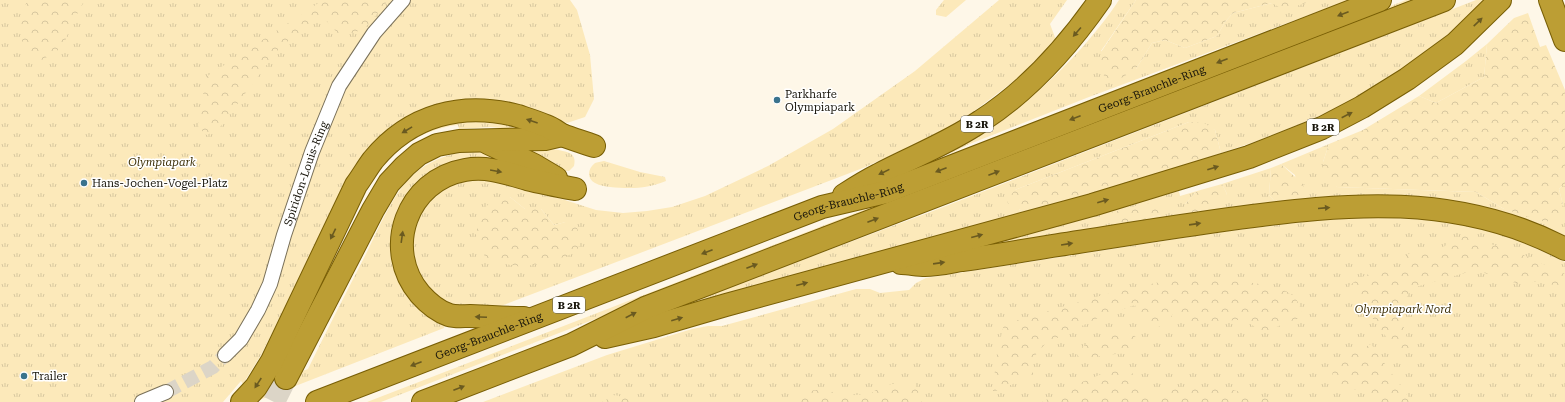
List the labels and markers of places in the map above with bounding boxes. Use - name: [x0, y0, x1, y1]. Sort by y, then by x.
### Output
- place label: Parkharfe Olympiapark: [785, 88, 855, 114]
- marker: Parkharfe Olympiapark: [772, 95, 782, 105]
- place label: Hans-Jochen-Vogel-Platz: [92, 177, 227, 190]
- marker: Hans-Jochen-Vogel-Platz: [79, 178, 89, 188]
- place label: Trailer: [32, 370, 68, 383]
- marker: Trailer: [19, 371, 29, 381]

